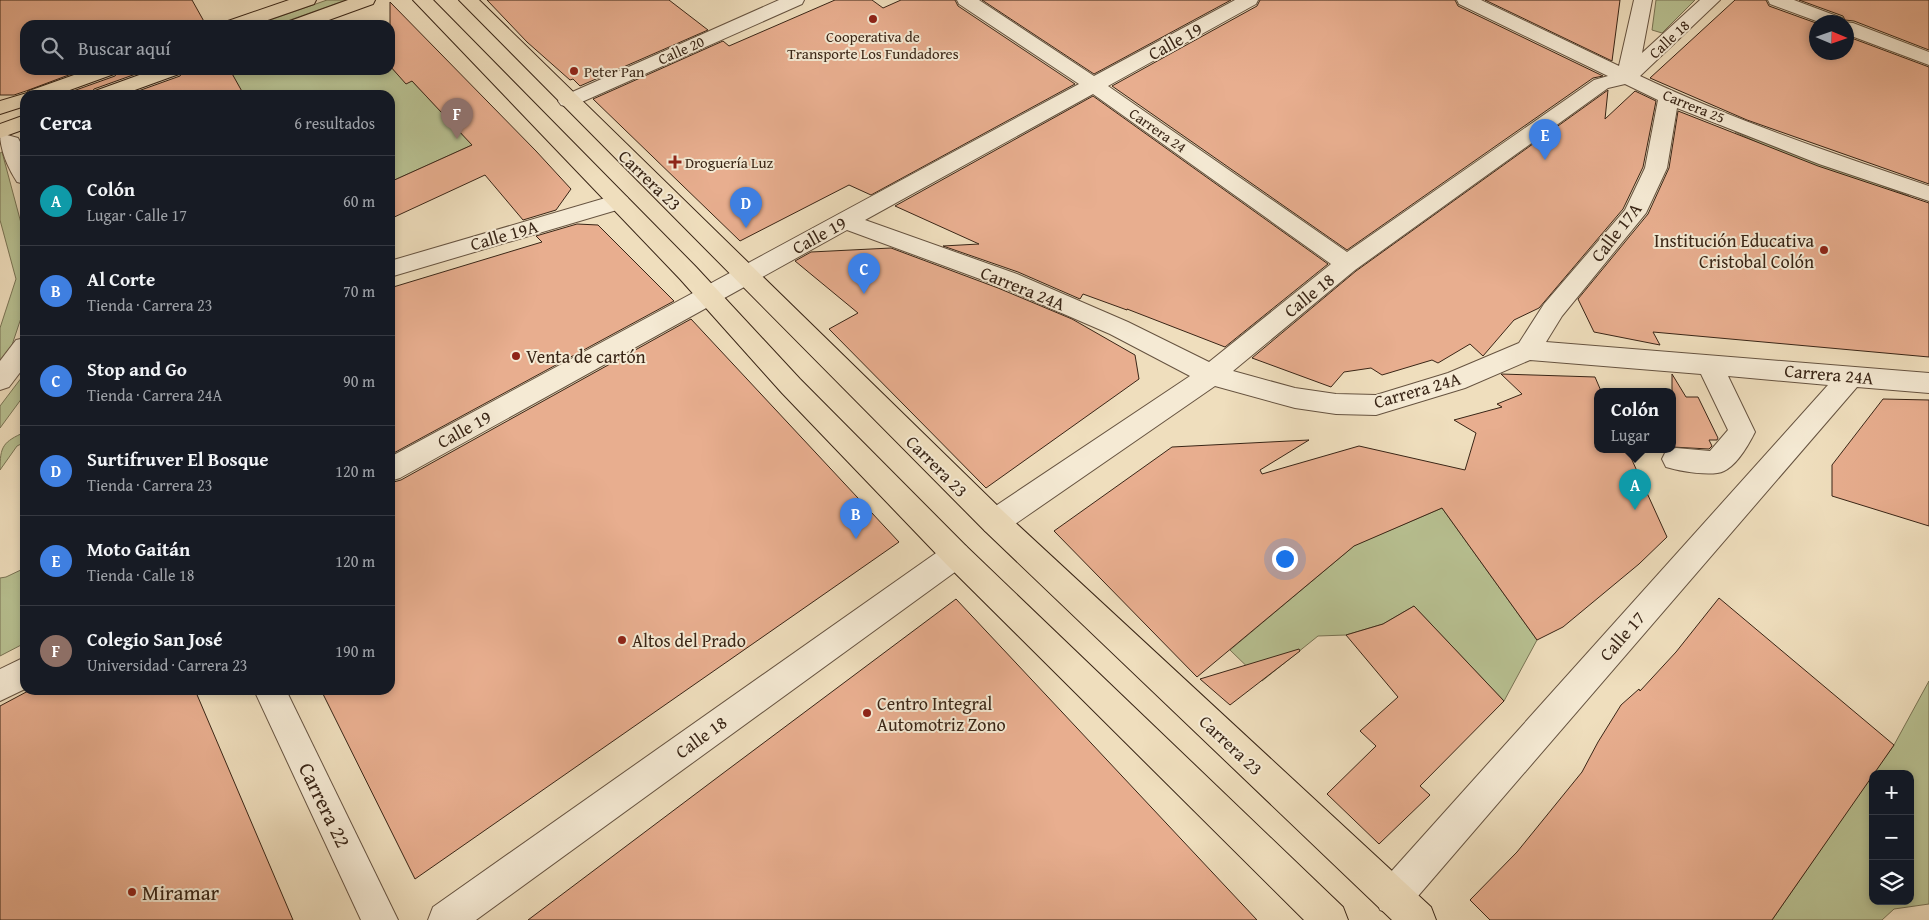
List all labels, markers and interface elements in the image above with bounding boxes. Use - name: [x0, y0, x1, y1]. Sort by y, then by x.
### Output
- marker: Cooperativa de Transporte Los Fundadores: [867, 13, 879, 25]
- street label: Calle 19: [1143, 15, 1207, 67]
- street label: Calle 18: [1644, 15, 1694, 63]
- north arrow: [1809, 15, 1854, 60]
- search box: [20, 20, 395, 75]
- place label: Cooperativa de Transporte Los Fundadores: [787, 26, 959, 64]
- street label: Calle 20: [655, 31, 707, 69]
- icon: search: [38, 34, 66, 62]
- text: Buscar aquí: [78, 34, 171, 62]
- place label: Peter Pan: [584, 61, 645, 82]
- marker: Peter Pan: [568, 65, 580, 77]
- street label: Carrera 25: [1660, 84, 1728, 128]
- pin: F: [441, 98, 473, 139]
- street label: Carrera 24: [1125, 103, 1191, 157]
- text: Cerca: [40, 107, 92, 138]
- text: 6 resultados: [294, 111, 375, 135]
- pin: E: [1529, 119, 1561, 160]
- street label: Carrera 23: [612, 143, 688, 217]
- place label: Droguería Luz: [685, 152, 774, 173]
- marker: Droguería Luz: [669, 156, 681, 168]
- text: Colón: [87, 175, 135, 203]
- pin: D: [730, 187, 762, 228]
- text: A: [51, 189, 61, 213]
- text: 60 m: [343, 189, 375, 213]
- street label: Calle 17A: [1584, 196, 1648, 268]
- text: Lugar · Calle 17: [87, 203, 187, 227]
- street label: Calle 19: [787, 209, 851, 261]
- street label: Calle 19A: [467, 212, 541, 257]
- place label: Institución Educativa Cristobal Colón: [1654, 227, 1814, 275]
- marker: Institución Educativa Cristobal Colón: [1818, 244, 1830, 256]
- pin: C: [848, 253, 880, 294]
- street label: Carrera 24A: [977, 259, 1070, 317]
- text: Al Corte: [87, 265, 155, 293]
- street label: Calle 18: [1278, 266, 1340, 324]
- text: B: [51, 279, 61, 303]
- text: 70 m: [343, 279, 375, 303]
- text: Tienda · Carrera 23: [87, 293, 212, 317]
- place label: Venta de cartón: [526, 343, 646, 370]
- marker: Venta de cartón: [510, 350, 522, 362]
- text: Stop and Go: [87, 355, 187, 383]
- street label: Carrera 24A: [1783, 357, 1875, 391]
- street label: Carrera 24A: [1370, 365, 1464, 415]
- text: C: [51, 369, 61, 393]
- text: 90 m: [343, 369, 375, 393]
- text: Tienda · Carrera 24A: [87, 383, 222, 407]
- popup: [1594, 388, 1676, 453]
- text: Colón: [1611, 395, 1659, 423]
- street label: Calle 19: [432, 403, 496, 455]
- text: Lugar: [1611, 423, 1650, 447]
- street label: Carrera 23: [900, 429, 974, 503]
- text: Surtifruver El Bosque: [87, 445, 269, 473]
- text: D: [51, 459, 61, 483]
- text: 120 m: [335, 459, 375, 483]
- pin: A: [1619, 469, 1651, 510]
- text: Tienda · Carrera 23: [87, 473, 212, 497]
- pin: B: [840, 498, 872, 539]
- text: Moto Gaitán: [87, 535, 190, 563]
- your location: [1272, 546, 1298, 572]
- text: E: [52, 549, 60, 573]
- text: 120 m: [335, 549, 375, 573]
- text: Tienda · Calle 18: [87, 563, 194, 587]
- street label: Calle 17: [1593, 605, 1651, 667]
- text: Colegio San José: [87, 625, 223, 653]
- place label: Altos del Prado: [632, 627, 746, 654]
- marker: Altos del Prado: [616, 634, 628, 646]
- text: F: [52, 639, 60, 663]
- text: 190 m: [335, 639, 375, 663]
- text: Universidad · Carrera 23: [87, 653, 248, 677]
- place label: Centro Integral Automotriz Zono: [877, 690, 1006, 738]
- marker: Centro Integral Automotriz Zono: [861, 707, 873, 719]
- street label: Carrera 23: [1193, 708, 1269, 782]
- street label: Calle 18: [670, 709, 732, 765]
- street label: Carrera 22: [291, 757, 359, 853]
- map controls: [1869, 770, 1914, 905]
- button: +: [1869, 770, 1914, 815]
- button: −: [1869, 815, 1914, 860]
- button: layers: [1869, 860, 1914, 905]
- place label: Miramar: [142, 877, 220, 908]
- marker: Miramar: [126, 886, 138, 898]

